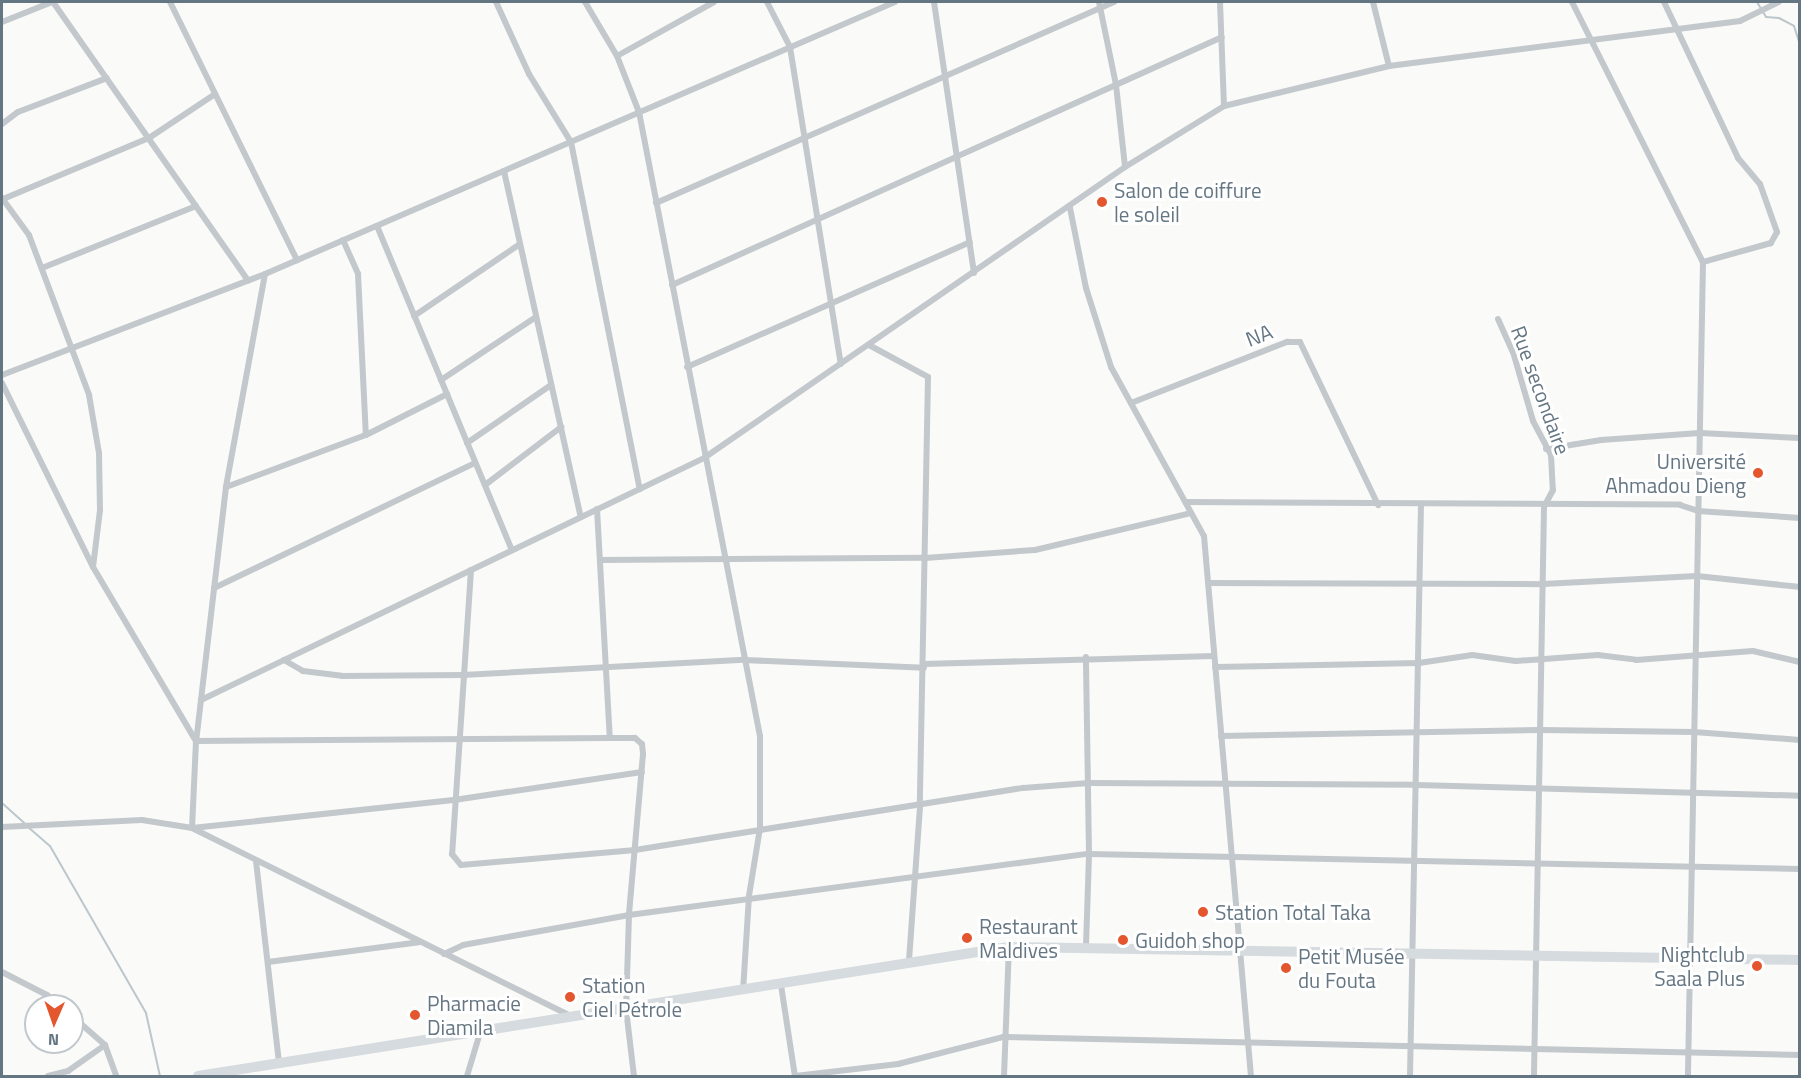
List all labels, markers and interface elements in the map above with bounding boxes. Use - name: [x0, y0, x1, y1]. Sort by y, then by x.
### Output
- place label: Salon de coiffure le soleil: [1114, 177, 1262, 227]
- marker: Salon de coiffure le soleil: [1095, 195, 1109, 209]
- street label: NA: [1242, 318, 1276, 352]
- street label: Rue secondaire: [1506, 322, 1576, 458]
- place label: Université Ahmadou Dieng: [1605, 448, 1746, 498]
- marker: Université Ahmadou Dieng: [1751, 466, 1765, 480]
- place label: Station Total Taka: [1215, 899, 1371, 925]
- marker: Station Total Taka: [1196, 905, 1210, 919]
- place label: Restaurant Maldives: [979, 913, 1078, 963]
- place label: Guidoh shop: [1135, 927, 1245, 953]
- marker: Restaurant Maldives: [960, 931, 974, 945]
- marker: Guidoh shop: [1116, 933, 1130, 947]
- place label: Nightclub Saala Plus: [1654, 941, 1745, 991]
- place label: Petit Musée du Fouta: [1298, 943, 1405, 993]
- marker: Nightclub Saala Plus: [1750, 959, 1764, 973]
- marker: Petit Musée du Fouta: [1279, 961, 1293, 975]
- place label: Station Ciel Pétrole: [582, 972, 682, 1022]
- place label: Pharmacie Diamila: [427, 990, 521, 1040]
- marker: Station Ciel Pétrole: [563, 990, 577, 1004]
- north arrow: [24, 994, 84, 1054]
- marker: Pharmacie Diamila: [408, 1008, 422, 1022]
- text: N: [47, 1028, 59, 1052]

